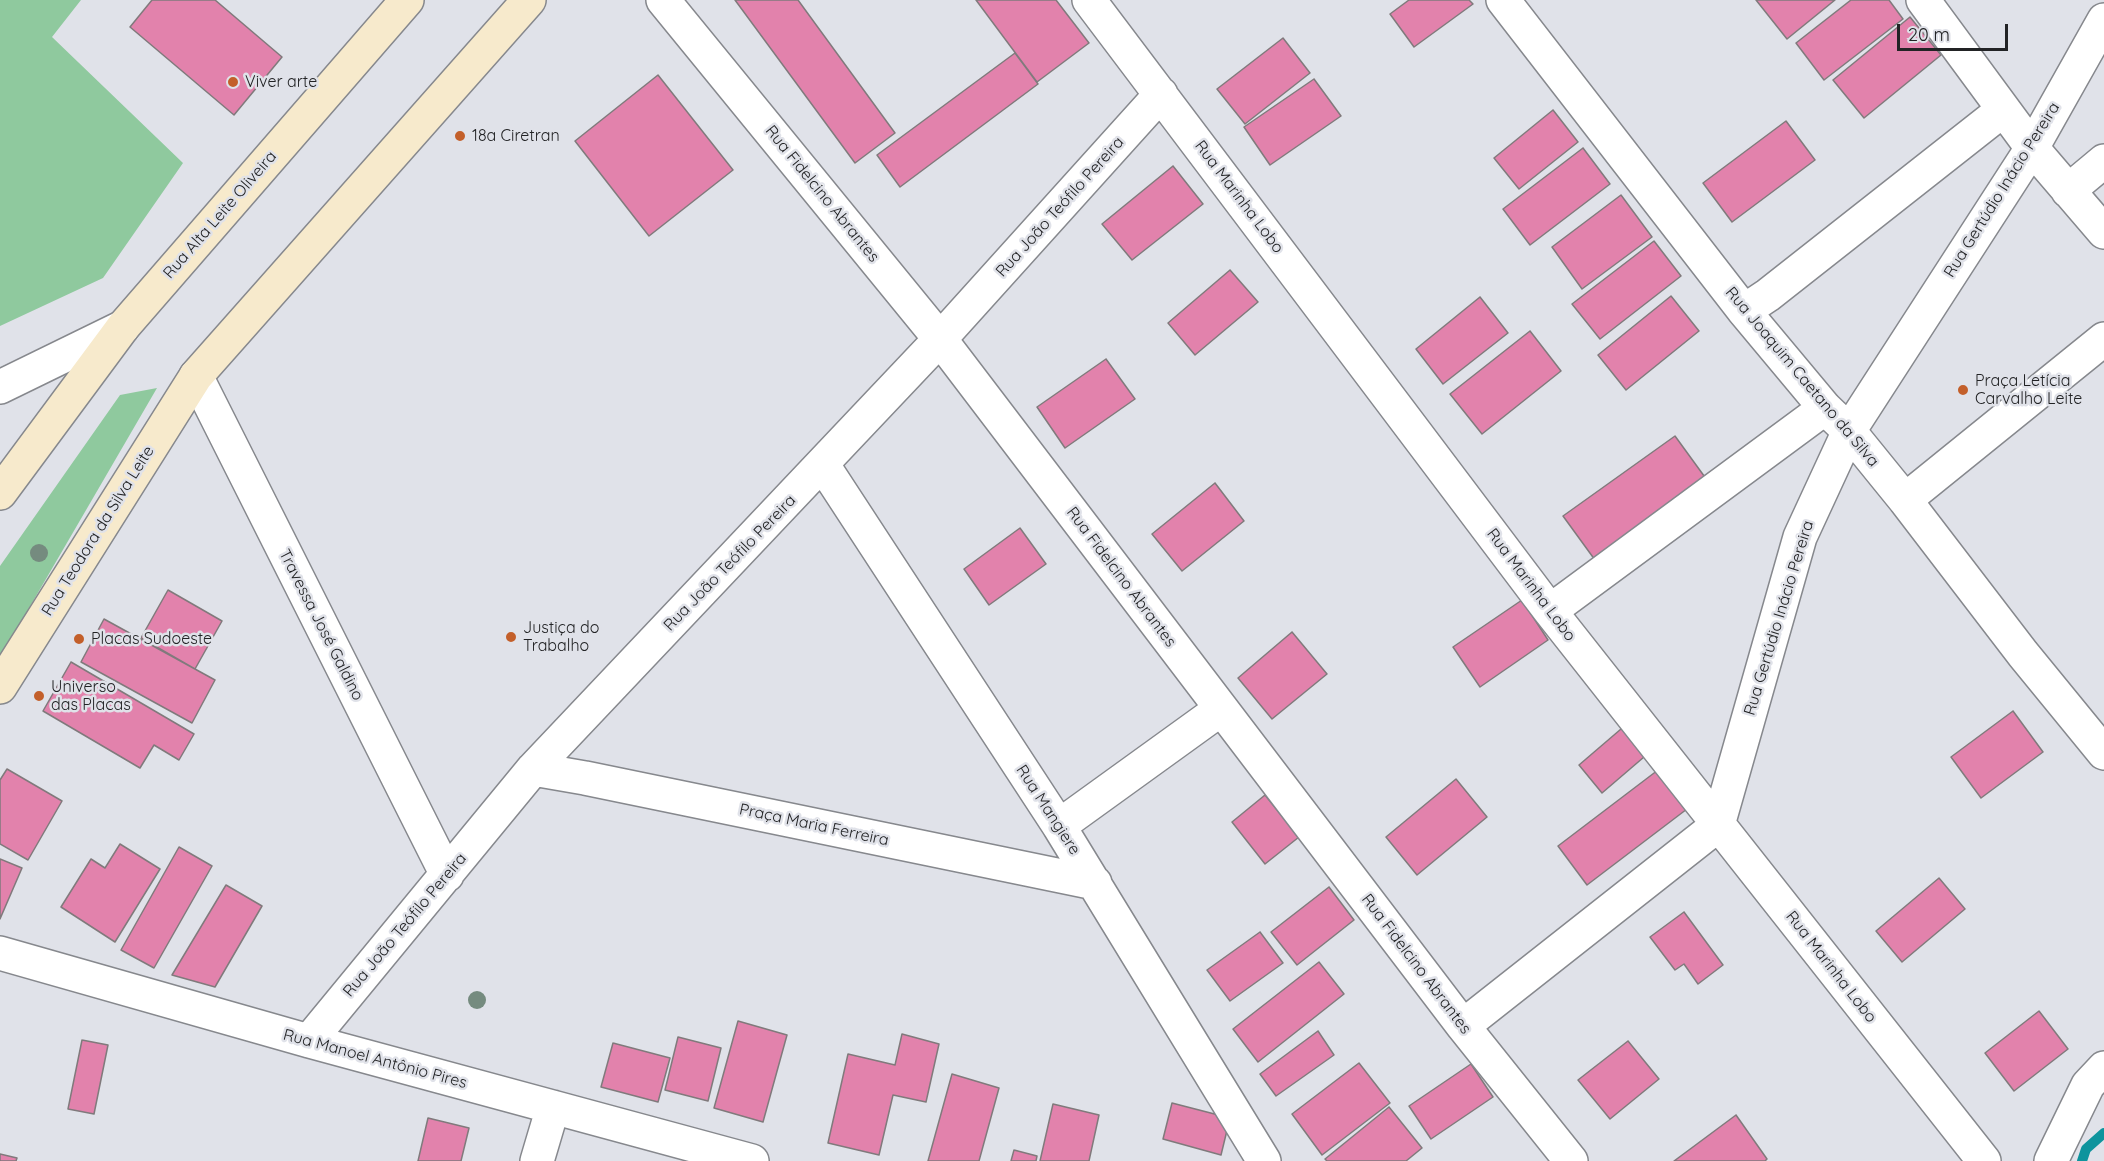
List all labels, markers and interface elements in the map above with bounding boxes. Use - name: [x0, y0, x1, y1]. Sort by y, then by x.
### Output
- scale bar: [1900, 12, 2011, 50]
- text: 20 m: [1908, 23, 1950, 46]
- place label: Viver arte: [245, 72, 317, 92]
- marker: Viver arte: [226, 75, 240, 89]
- street label: Rua Gertúdio Inácio Pereira: [1940, 99, 2064, 281]
- street label: Rua Fidelcino Abrantes: [761, 122, 883, 266]
- place label: 18a Ciretran: [472, 126, 560, 146]
- marker: 18a Ciretran: [453, 129, 467, 143]
- street label: Rua João Teófilo Pereira: [992, 133, 1128, 281]
- street label: Rua Marinha Lobo: [1190, 137, 1288, 257]
- street label: Rua Alta Leite Oliveira: [159, 147, 281, 283]
- street label: Rua Joaquim Caetano da Silva: [1721, 283, 1883, 471]
- place label: Praça Letícia Carvalho Leite: [1975, 371, 2082, 409]
- marker: Praça Letícia Carvalho Leite: [1956, 383, 1970, 397]
- street label: Rua Teodora da Silva Leite: [38, 442, 158, 620]
- street label: Rua João Teófilo Pereira: [660, 491, 800, 635]
- street label: Rua Fidelcino Abrantes: [1062, 503, 1180, 651]
- street label: Rua Gertúdio Inácio Pereira: [1740, 518, 1818, 718]
- street label: Rua Marinha Lobo: [1482, 525, 1580, 645]
- street label: Travessa José Galdino: [275, 546, 367, 704]
- place label: Justiça do Trabalho: [523, 618, 599, 656]
- place label: Placas Sudoeste: [91, 629, 212, 649]
- marker: Justiça do Trabalho: [504, 630, 518, 644]
- marker: Placas Sudoeste: [72, 632, 86, 646]
- place label: Universo das Placas: [51, 677, 131, 715]
- marker: Universo das Placas: [32, 689, 46, 703]
- street label: Rua Mangiere: [1012, 761, 1084, 859]
- street label: Praça Maria Ferreira: [738, 800, 890, 850]
- street label: Rua João Teófilo Pereira: [339, 849, 471, 1001]
- street label: Rua Fidelcino Abrantes: [1357, 890, 1475, 1038]
- street label: Rua Marinha Lobo: [1782, 907, 1880, 1027]
- street label: Rua Manoel Antônio Pires: [281, 1025, 469, 1093]

